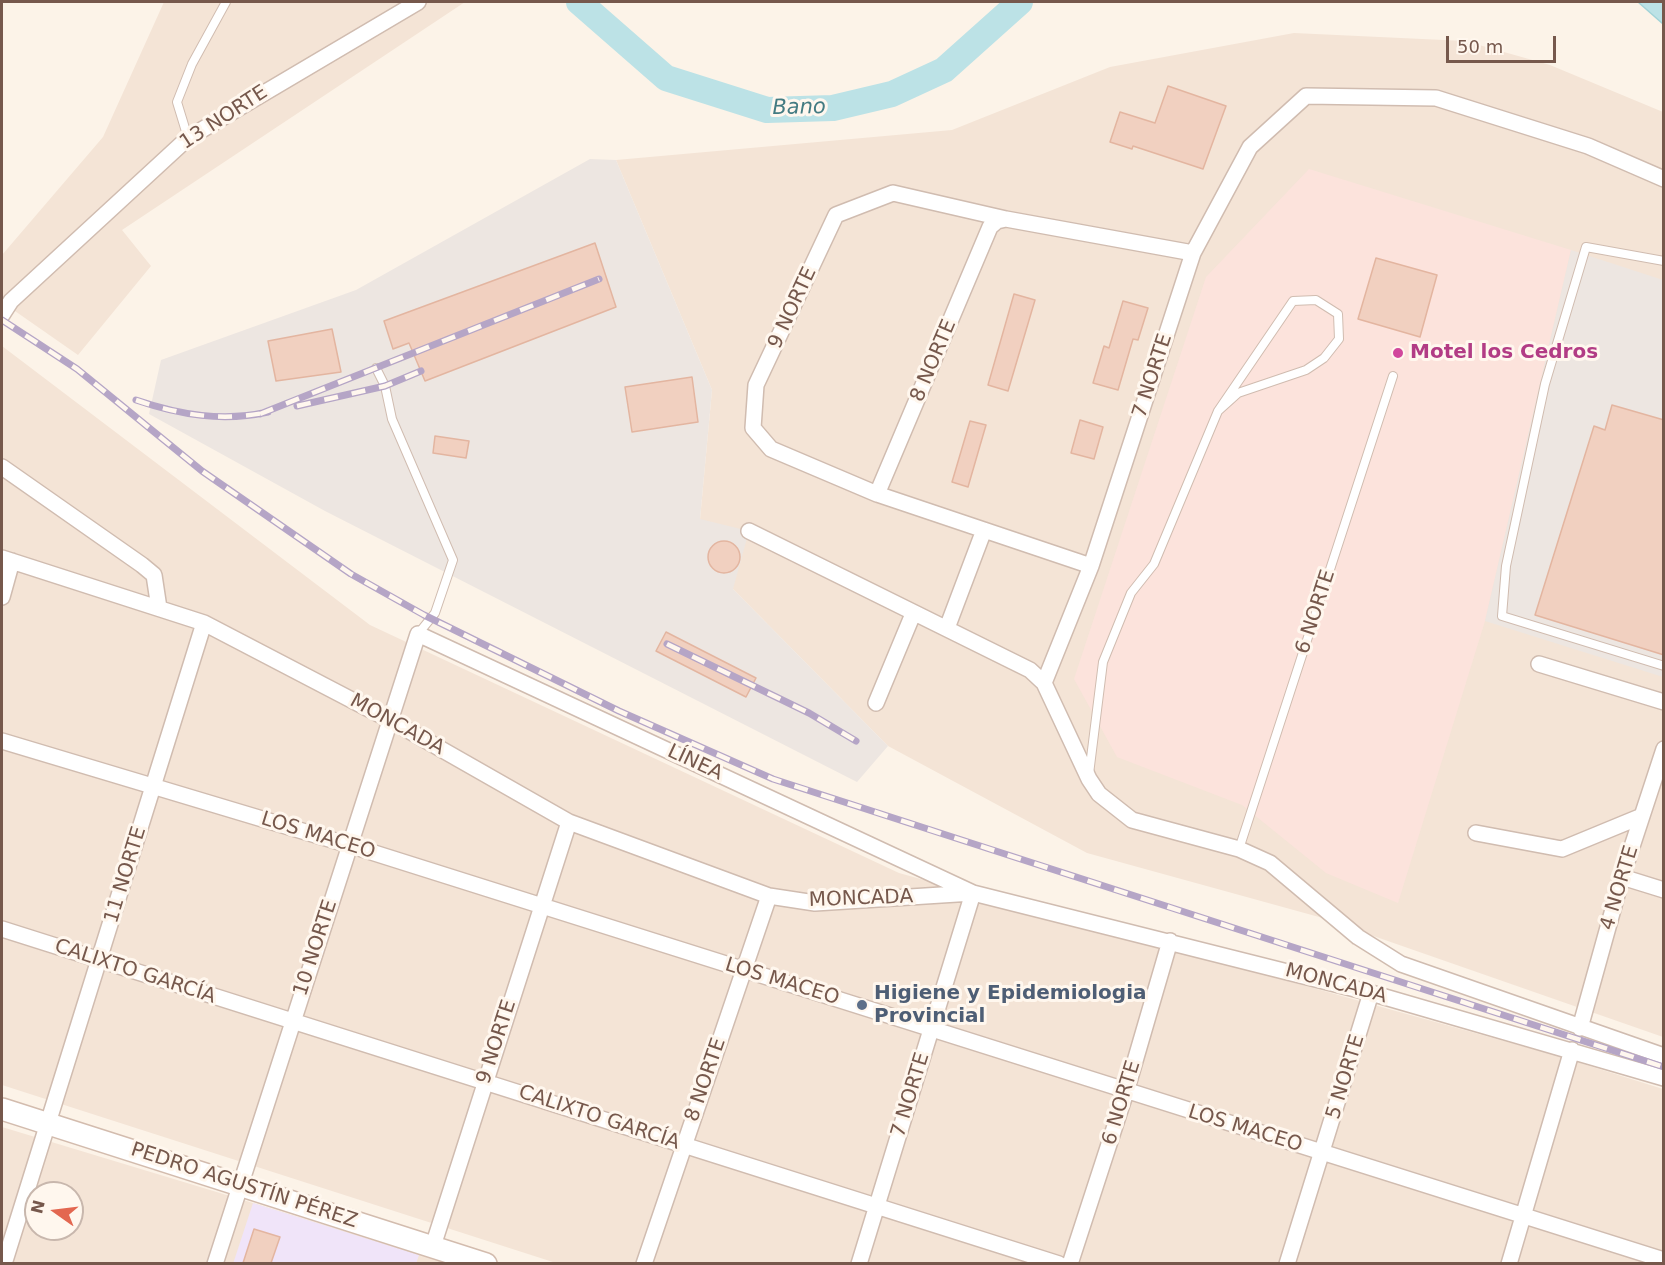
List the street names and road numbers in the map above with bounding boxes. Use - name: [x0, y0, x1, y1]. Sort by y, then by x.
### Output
- street label: 13 NORTE: [176, 81, 272, 155]
- street label: 9 NORTE: [764, 263, 822, 353]
- street label: 8 NORTE: [906, 316, 962, 406]
- street label: 7 NORTE: [1128, 331, 1178, 421]
- street label: 6 NORTE: [1291, 567, 1341, 657]
- street label: MONCADA: [346, 689, 448, 761]
- street label: LÍNEA: [664, 740, 726, 786]
- street label: LOS MACEO: [258, 807, 378, 865]
- street label: 11 NORTE: [100, 824, 152, 926]
- street label: 4 NORTE: [1596, 843, 1644, 933]
- street label: MONCADA: [808, 885, 914, 913]
- street label: 10 NORTE: [289, 897, 343, 999]
- street label: CALIXTO GARCÍA: [51, 935, 219, 1009]
- street label: LOS MACEO: [722, 953, 842, 1011]
- street label: MONCADA: [1283, 959, 1389, 1009]
- street label: 9 NORTE: [472, 997, 522, 1087]
- street label: 5 NORTE: [1322, 1032, 1370, 1122]
- street label: 8 NORTE: [680, 1035, 732, 1125]
- street label: 7 NORTE: [887, 1050, 935, 1140]
- street label: 6 NORTE: [1098, 1058, 1146, 1148]
- street label: CALIXTO GARCÍA: [515, 1081, 683, 1155]
- street label: LOS MACEO: [1185, 1100, 1305, 1158]
- street label: PEDRO AGUSTÍN PÉREZ: [128, 1138, 360, 1234]

